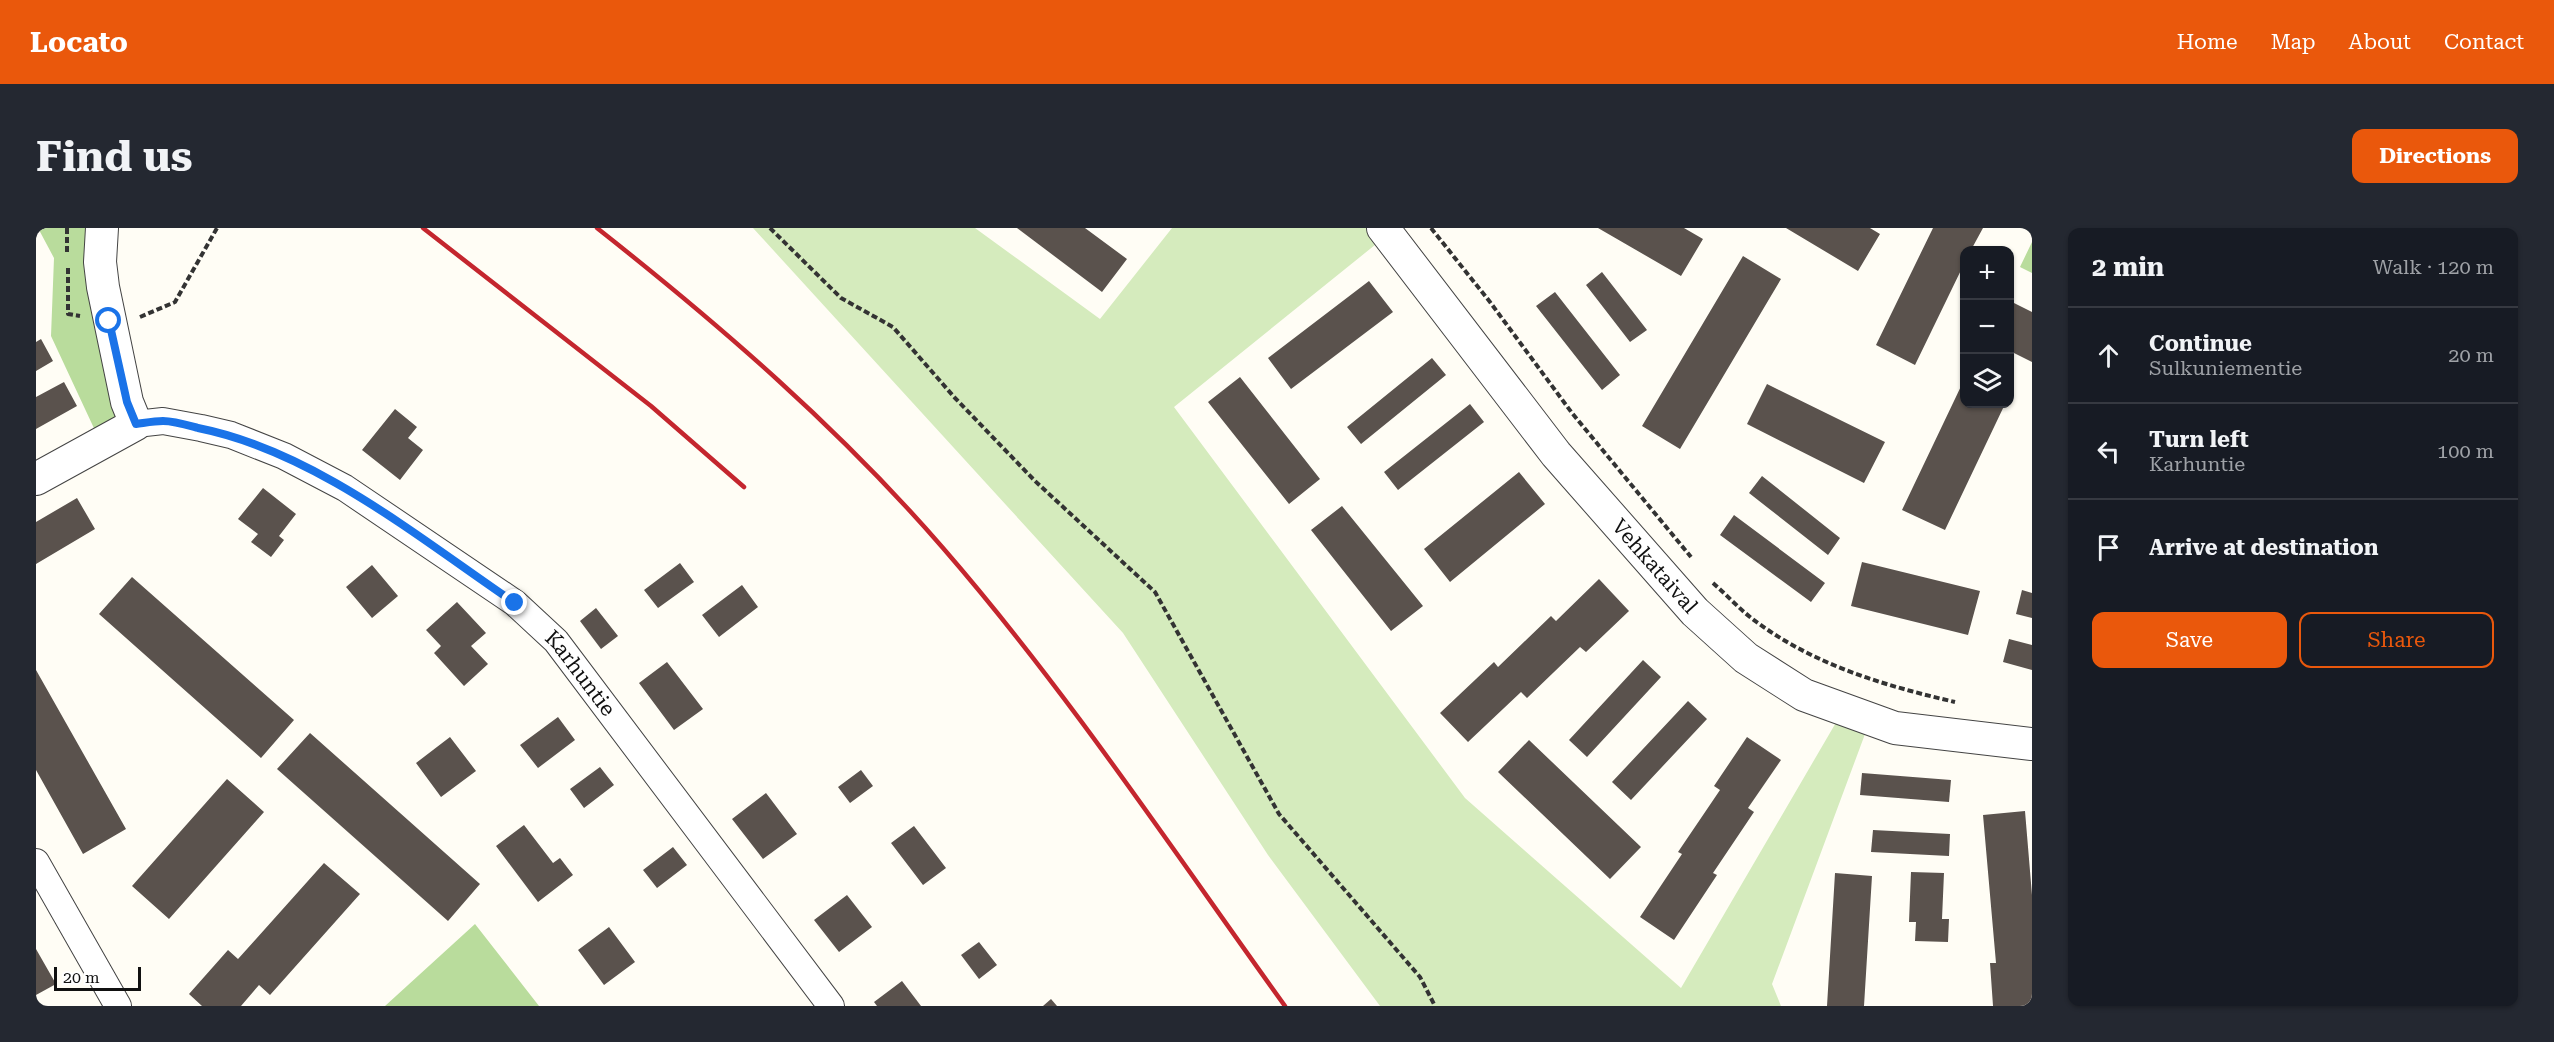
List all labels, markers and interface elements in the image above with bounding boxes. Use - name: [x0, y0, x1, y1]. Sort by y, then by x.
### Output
- text: Locato: [30, 26, 128, 59]
- text: Home: [2177, 30, 2238, 54]
- text: Map: [2271, 30, 2316, 54]
- text: About: [2349, 30, 2411, 54]
- text: Contact: [2444, 30, 2524, 54]
- button: Directions: [2352, 129, 2518, 183]
- text: Find us: [36, 132, 193, 181]
- map controls: [1960, 246, 2014, 408]
- button: +: [1960, 246, 2014, 300]
- text: 2 min: [2092, 252, 2164, 282]
- text: Walk · 120 m: [2373, 255, 2494, 279]
- button: −: [1960, 300, 2014, 354]
- route start: [95, 307, 121, 333]
- text: Continue: [2149, 331, 2252, 356]
- icon: ahead: [2092, 339, 2125, 372]
- text: 20 m: [2448, 343, 2494, 367]
- button: layers: [1960, 354, 2014, 408]
- text: Sulkuniementie: [2149, 356, 2302, 380]
- text: Turn left: [2149, 427, 2249, 452]
- icon: left: [2092, 435, 2125, 468]
- text: 100 m: [2437, 439, 2494, 463]
- text: Karhuntie: [2149, 452, 2245, 476]
- street label: Vehkataival: [1607, 514, 1703, 619]
- icon: arrive: [2092, 531, 2125, 564]
- text: Arrive at destination: [2149, 535, 2378, 560]
- route end: [501, 589, 527, 615]
- button: Save: [2092, 612, 2287, 668]
- button: Share: [2299, 612, 2494, 668]
- street label: Karhuntie: [540, 625, 620, 721]
- scale bar: [54, 964, 141, 992]
- text: 20 m: [63, 968, 100, 987]

